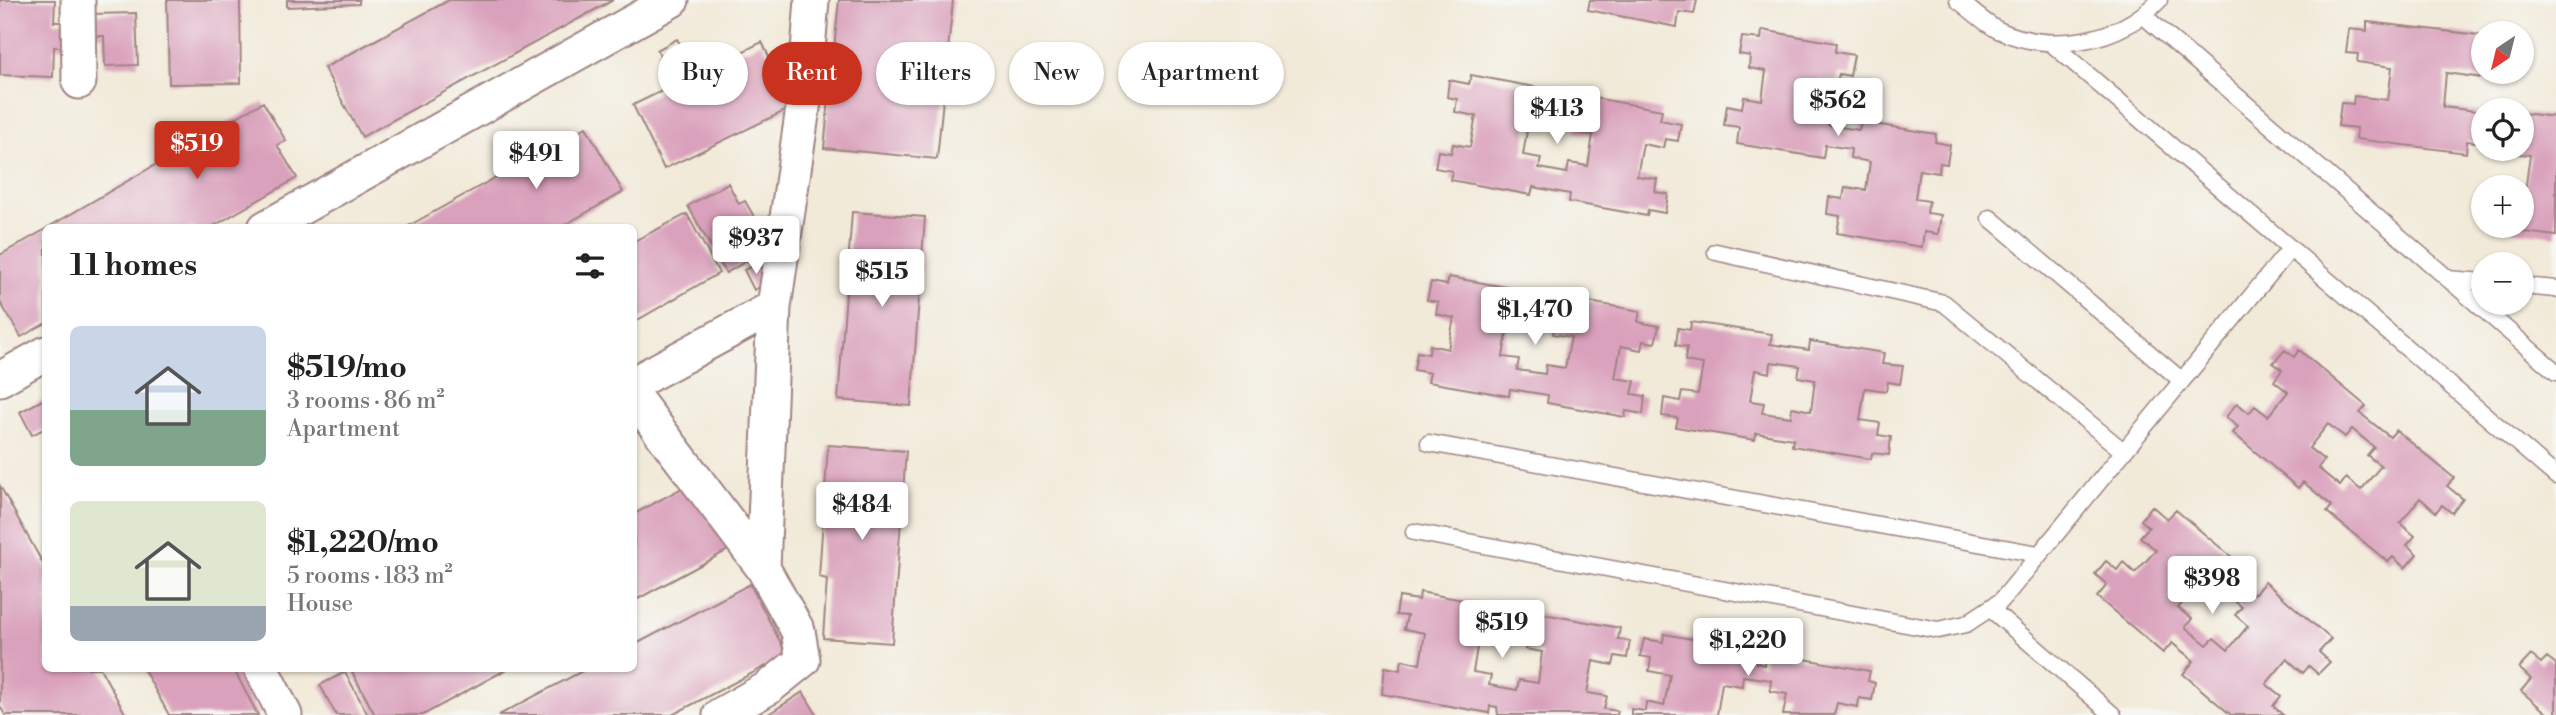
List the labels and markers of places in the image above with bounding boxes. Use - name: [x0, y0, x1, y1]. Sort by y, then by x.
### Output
- pin: $562: [1797, 78, 1879, 138]
- pin: $413: [1516, 86, 1598, 146]
- pin: $519: [156, 122, 238, 181]
- pin: $491: [495, 132, 577, 191]
- pin: $937: [715, 216, 797, 276]
- pin: $515: [841, 250, 923, 309]
- pin: $1,470: [1478, 288, 1592, 347]
- pin: $484: [821, 482, 903, 542]
- pin: $398: [2171, 556, 2253, 616]
- pin: $519: [1461, 600, 1543, 660]
- pin: $1,220: [1691, 618, 1805, 678]

